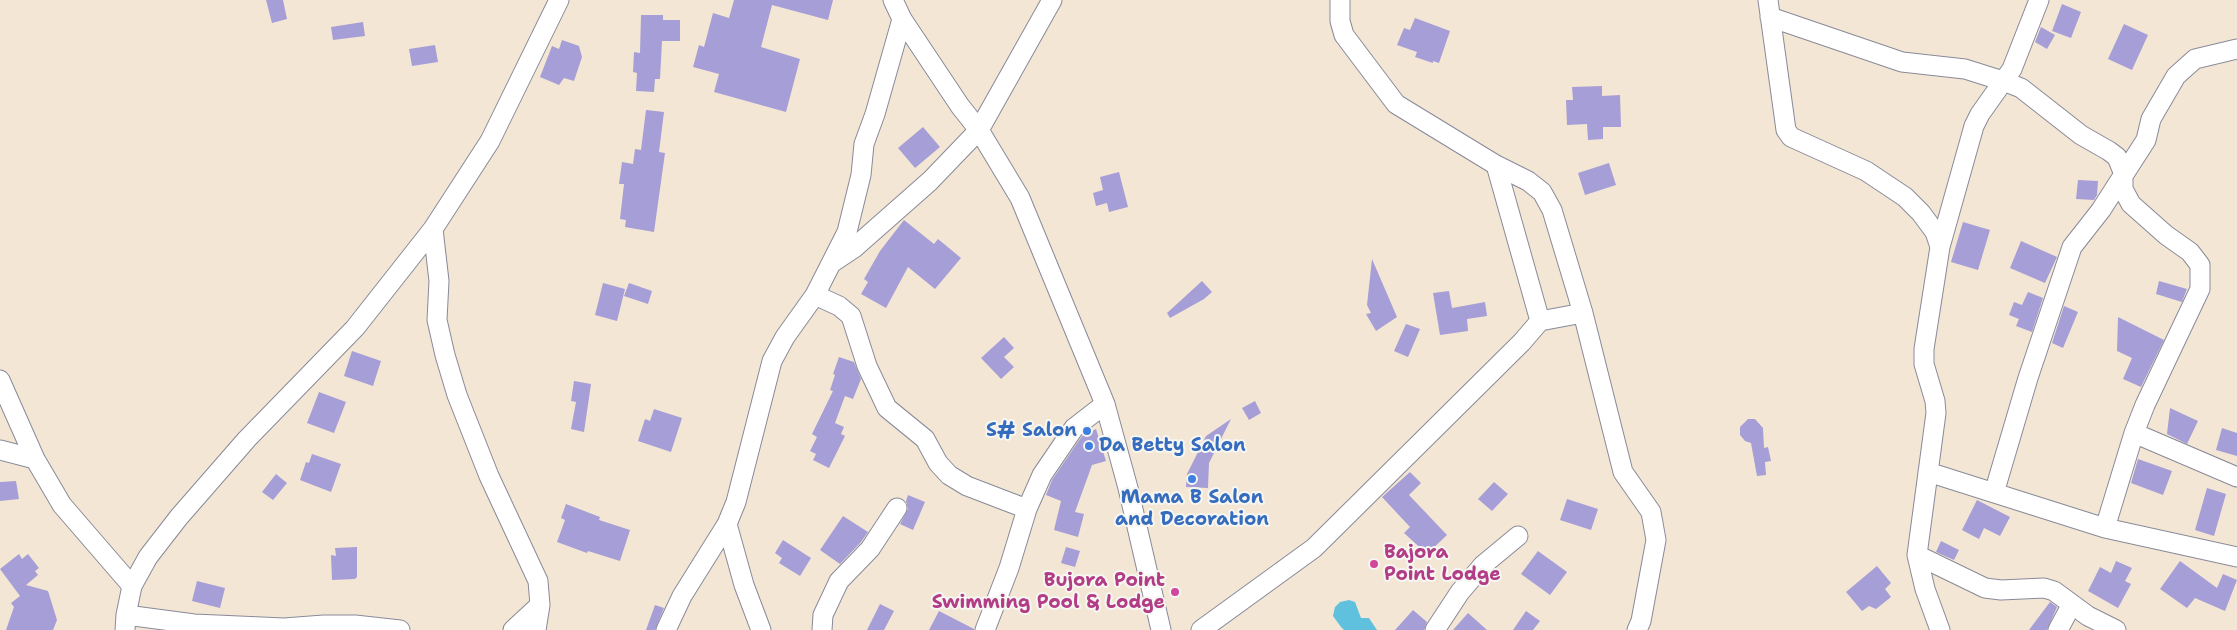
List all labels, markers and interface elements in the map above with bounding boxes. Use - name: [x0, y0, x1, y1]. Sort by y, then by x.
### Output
- place label: S# Salon: [986, 420, 1077, 442]
- marker: S# Salon: [1081, 425, 1093, 437]
- place label: Da Betty Salon: [1099, 435, 1246, 457]
- marker: Da Betty Salon: [1083, 440, 1095, 452]
- marker: Mama B Salon and Decoration: [1186, 473, 1198, 485]
- place label: Mama B Salon and Decoration: [1115, 487, 1269, 531]
- place label: Bajora Point Lodge: [1384, 542, 1501, 586]
- marker: Bajora Point Lodge: [1368, 558, 1380, 570]
- place label: Bujora Point Swimming Pool & Lodge: [932, 570, 1165, 614]
- marker: Bujora Point Swimming Pool & Lodge: [1169, 586, 1181, 598]

